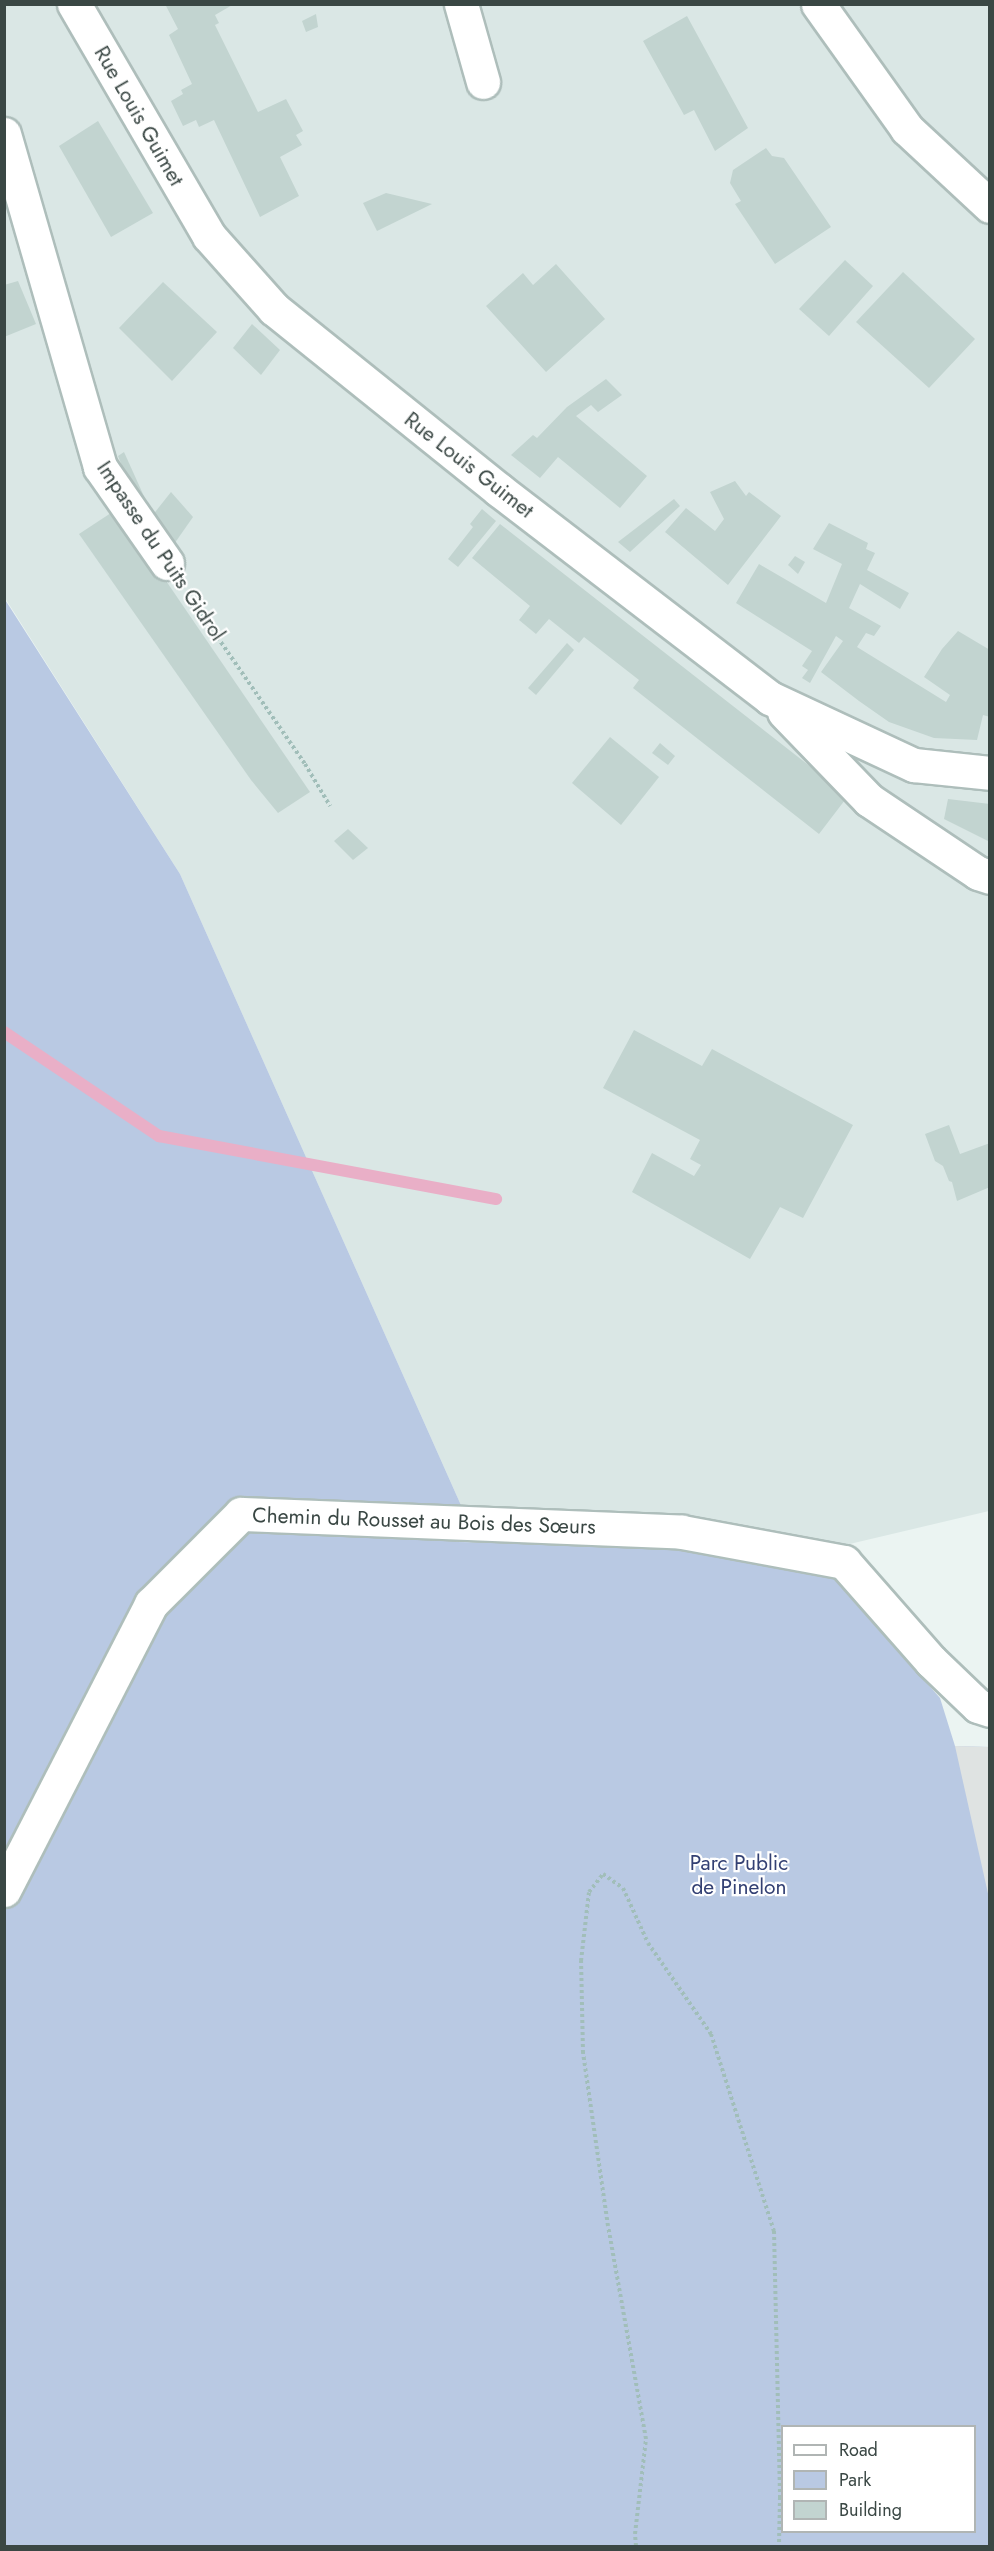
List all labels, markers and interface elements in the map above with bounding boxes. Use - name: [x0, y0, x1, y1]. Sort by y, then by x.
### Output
- street label: Rue Louis Guimet: [89, 42, 189, 190]
- street label: Rue Louis Guimet: [399, 407, 539, 523]
- street label: Impasse du Puits Gidrol: [92, 456, 230, 646]
- street label: Chemin du Rousset au Bois des Sœurs: [252, 1502, 596, 1540]
- park label: Parc Public de Pinelon: [690, 1850, 788, 1900]
- legend: [781, 2425, 976, 2533]
- text: Road: [839, 2437, 878, 2463]
- text: Park: [839, 2467, 871, 2493]
- text: Building: [839, 2497, 902, 2523]

